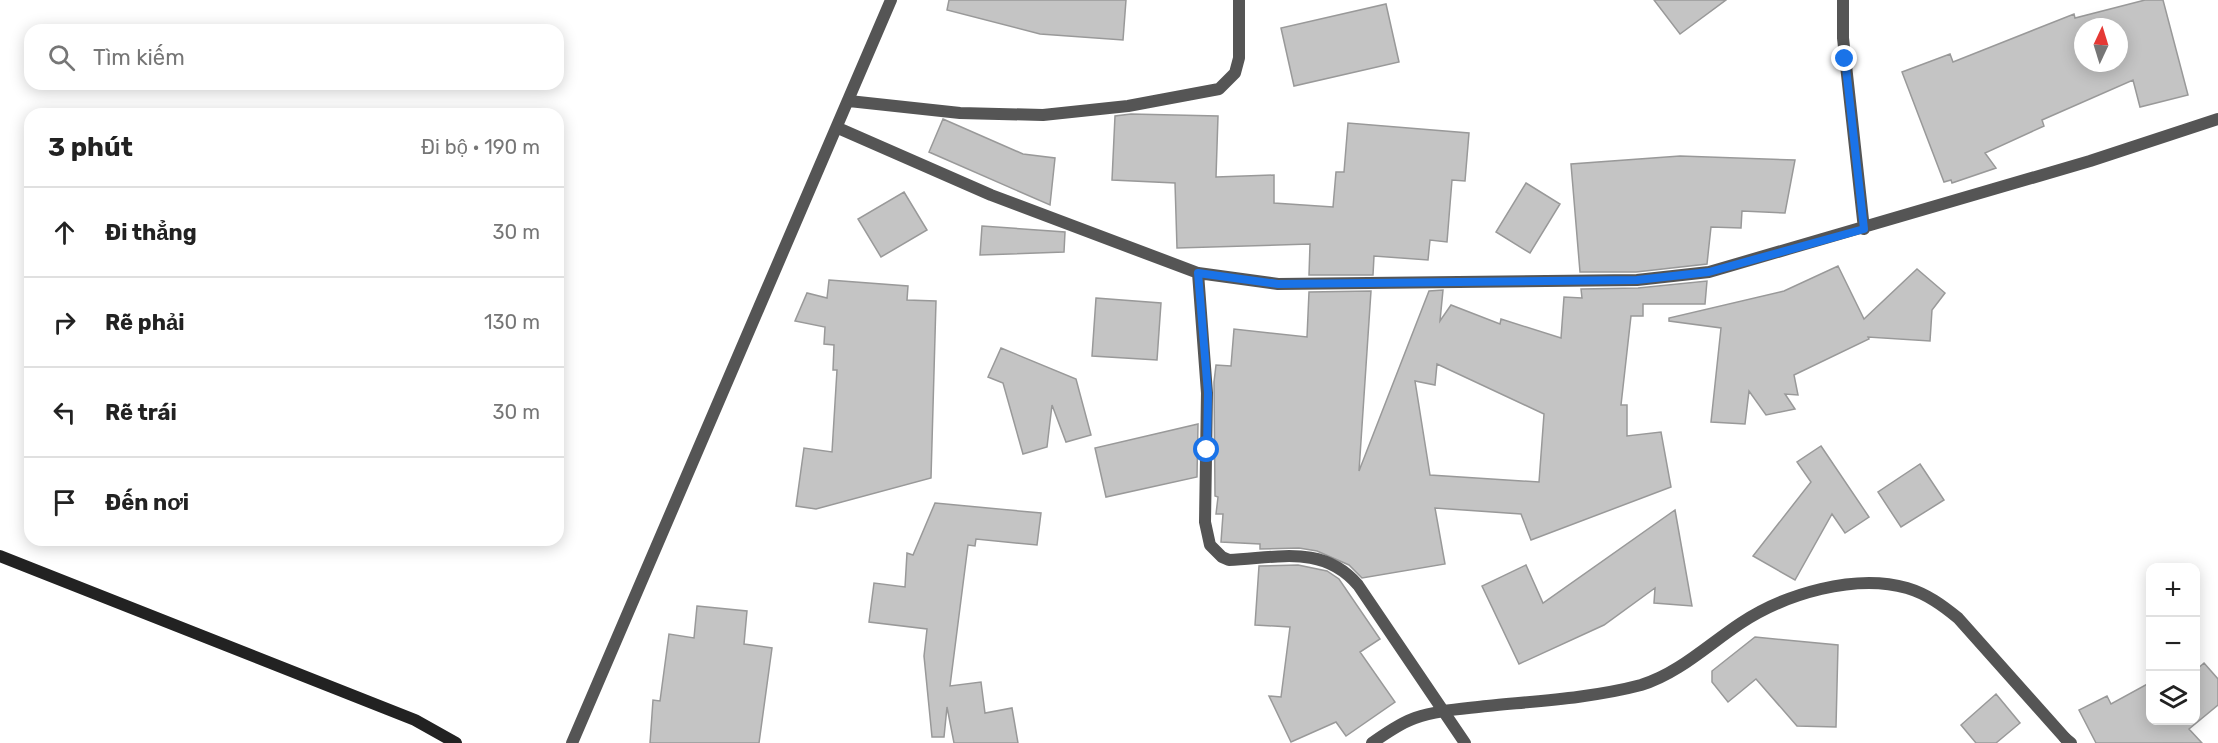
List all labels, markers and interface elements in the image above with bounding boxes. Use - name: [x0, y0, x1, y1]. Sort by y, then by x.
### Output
- north arrow: [2074, 18, 2128, 72]
- search box: [24, 24, 564, 90]
- icon: search: [45, 41, 78, 74]
- text: Tìm kiếm: [93, 44, 185, 71]
- route end: [1831, 45, 1857, 71]
- text: 3 phút: [48, 132, 133, 163]
- text: Đi bộ · 190 m: [421, 135, 540, 159]
- icon: ahead: [48, 216, 81, 249]
- text: Đi thẳng: [105, 219, 197, 246]
- text: 30 m: [493, 220, 540, 244]
- icon: right: [48, 306, 81, 339]
- text: Rẽ phải: [105, 309, 185, 336]
- text: 130 m: [484, 310, 540, 334]
- icon: left: [48, 396, 81, 429]
- text: Rẽ trái: [105, 399, 177, 426]
- text: 30 m: [493, 400, 540, 424]
- route start: [1193, 436, 1219, 462]
- icon: arrive: [48, 486, 81, 519]
- text: Đến nơi: [105, 489, 189, 516]
- map controls: [2146, 563, 2200, 725]
- button: +: [2146, 563, 2200, 617]
- button: −: [2146, 617, 2200, 671]
- button: layers: [2146, 671, 2200, 725]

